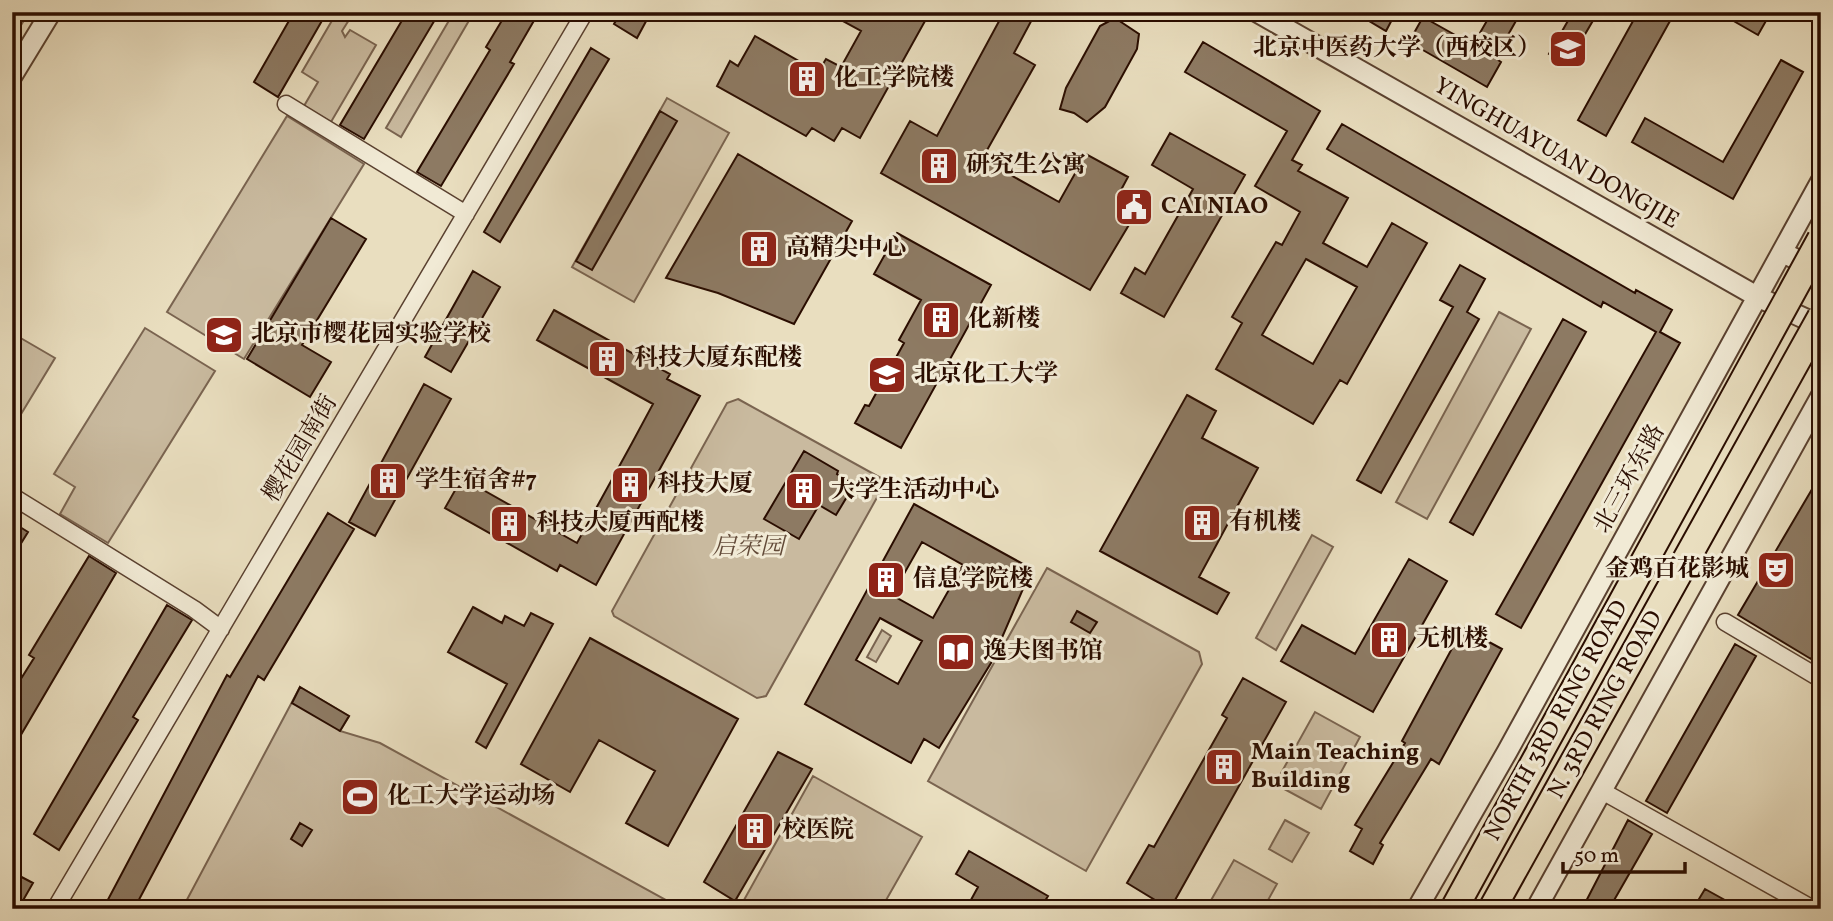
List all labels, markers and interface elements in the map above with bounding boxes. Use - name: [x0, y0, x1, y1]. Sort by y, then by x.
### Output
- school or university icon: 北京中医药大学（西校区）: [1547, 28, 1589, 70]
- place label: 北京中医药大学（西校区）: [1253, 32, 1541, 66]
- building icon: 化工学院楼: [786, 58, 828, 100]
- place label: 化工学院楼: [834, 62, 954, 96]
- street label: YINGHUAYUAN DONGJIE: [1427, 70, 1685, 238]
- building icon: 研究生公寓: [918, 145, 960, 187]
- place label: 研究生公寓: [966, 149, 1086, 183]
- public building icon: CAI NIAO: [1113, 186, 1155, 228]
- place label: CAI NIAO: [1161, 190, 1268, 224]
- building icon: 高精尖中心: [738, 228, 780, 270]
- place label: 高精尖中心: [786, 232, 906, 266]
- building icon: 化新楼: [920, 299, 962, 341]
- place label: 化新楼: [968, 303, 1040, 337]
- school or university icon: 北京市樱花园实验学校: [203, 314, 245, 356]
- place label: 北京市樱花园实验学校: [251, 318, 491, 352]
- building icon: 科技大厦东配楼: [586, 338, 628, 380]
- place label: 科技大厦东配楼: [634, 342, 802, 376]
- school or university icon: 北京化工大学: [866, 354, 908, 396]
- place label: 北京化工大学: [914, 358, 1058, 392]
- street label: 樱花园南街: [256, 389, 346, 509]
- street label: 北三环东路: [1586, 418, 1674, 540]
- building icon: 学生宿舍#7: [367, 460, 409, 502]
- place label: 学生宿舍#7: [415, 464, 537, 498]
- building icon: 科技大厦: [609, 464, 651, 506]
- place label: 科技大厦: [657, 468, 753, 502]
- building icon: 大学生活动中心: [783, 470, 825, 512]
- place label: 大学生活动中心: [831, 474, 999, 508]
- building icon: 有机楼: [1181, 502, 1223, 544]
- building icon: 科技大厦西配楼: [488, 503, 530, 545]
- place label: 有机楼: [1229, 506, 1301, 540]
- place label: 科技大厦西配楼: [536, 507, 704, 541]
- park label: 启荣园: [712, 531, 788, 565]
- theatre icon: 金鸡百花影城: [1755, 549, 1797, 591]
- place label: 金鸡百花影城: [1605, 553, 1749, 587]
- building icon: 信息学院楼: [865, 559, 907, 601]
- place label: 信息学院楼: [913, 563, 1033, 597]
- street label: NORTH 3RD RING ROAD: [1477, 595, 1637, 847]
- street label: N. 3RD RING ROAD: [1540, 605, 1672, 805]
- building icon: 无机楼: [1368, 619, 1410, 661]
- place label: 无机楼: [1416, 623, 1488, 657]
- library icon: 逸夫图书馆: [935, 631, 977, 673]
- place label: 逸夫图书馆: [983, 635, 1103, 669]
- place label: Main Teaching Building: [1251, 736, 1419, 798]
- building icon: Main Teaching Building: [1203, 746, 1245, 788]
- sports icon: 化工大学运动场: [339, 776, 381, 818]
- place label: 化工大学运动场: [387, 780, 555, 814]
- building icon: 校医院: [734, 810, 776, 852]
- place label: 校医院: [782, 814, 854, 848]
- scale bar: [1563, 830, 1686, 874]
- text: 50 m: [1574, 842, 1619, 871]

